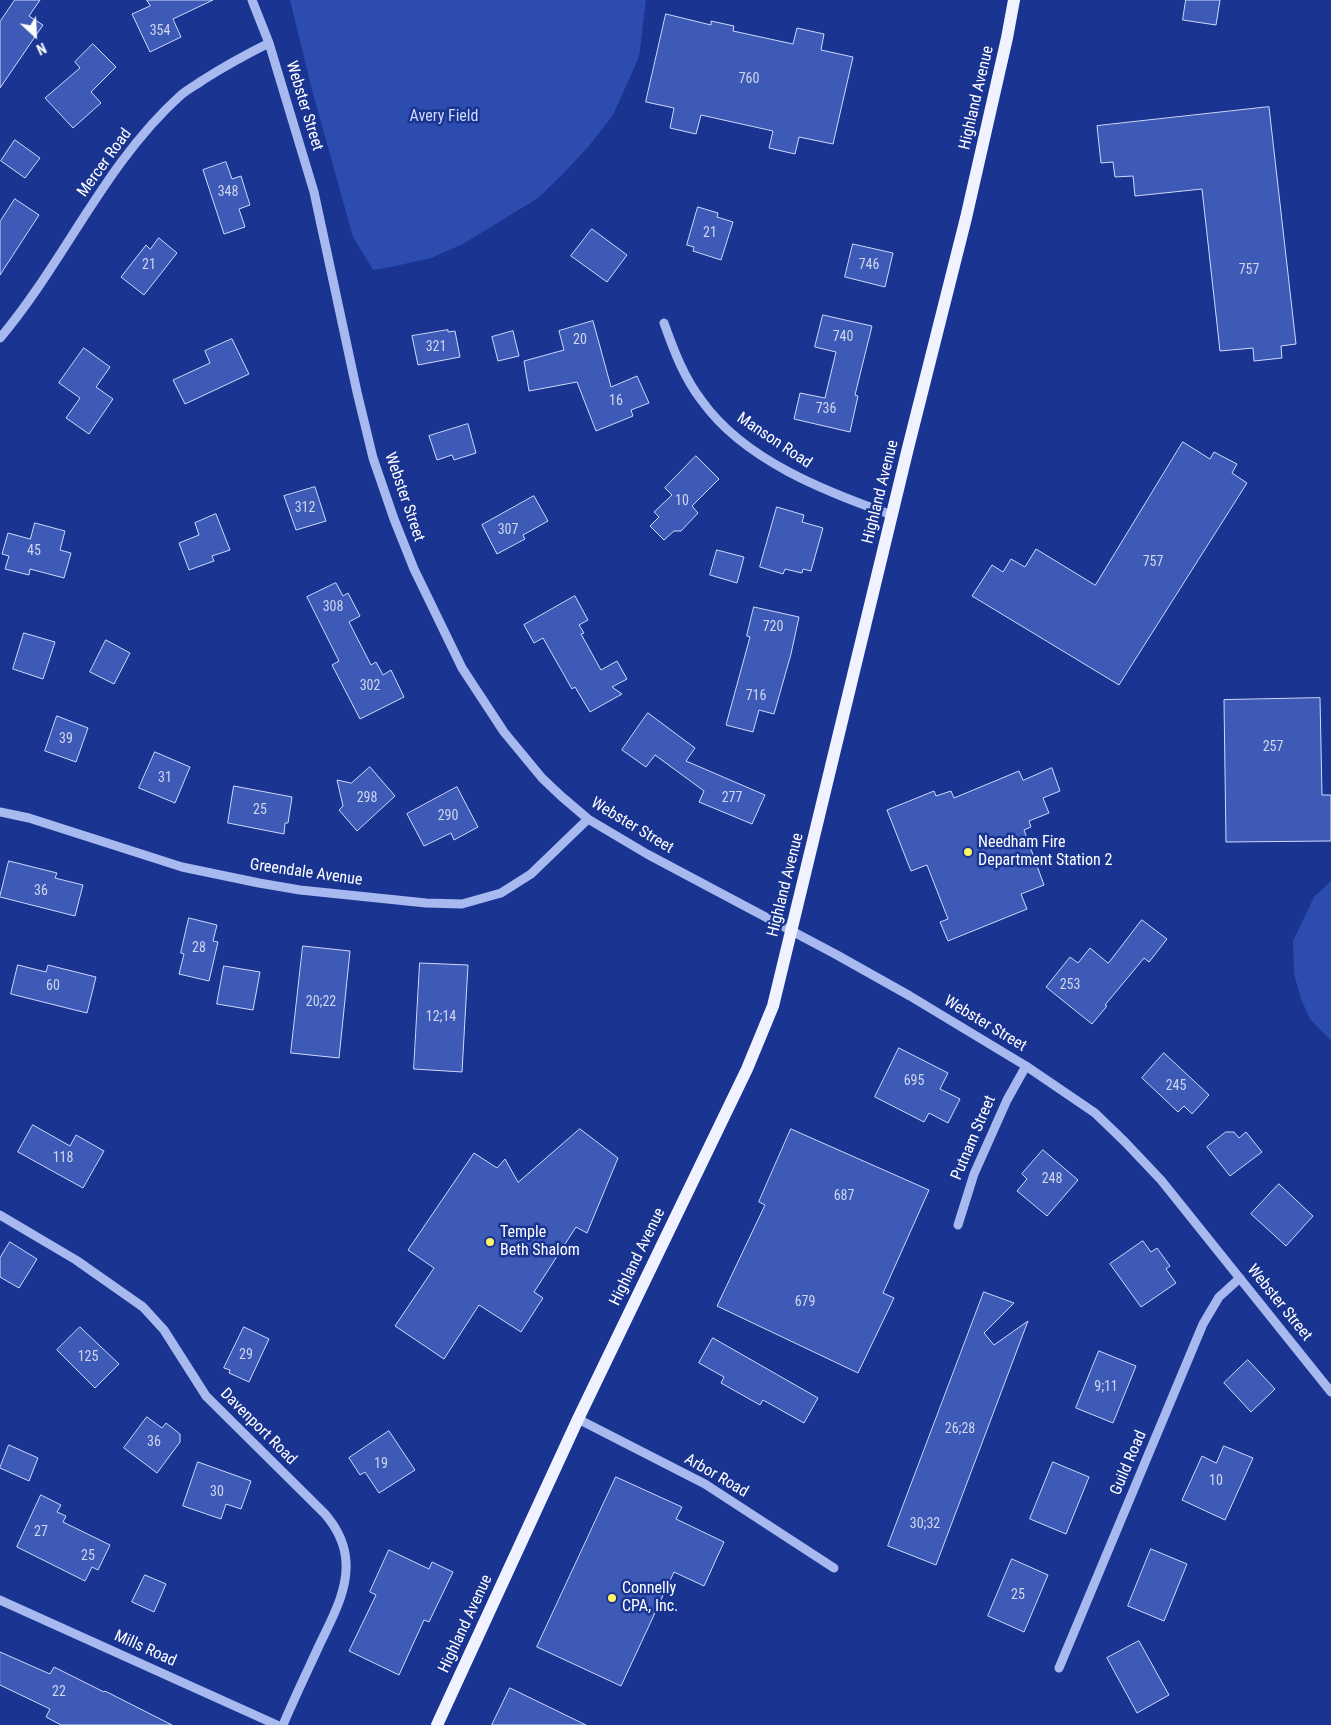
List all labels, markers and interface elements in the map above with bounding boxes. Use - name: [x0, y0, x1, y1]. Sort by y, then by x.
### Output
- north arrow: [10, 10, 60, 60]
- house number: 354: [150, 23, 170, 39]
- text: N: [34, 40, 49, 58]
- street label: Highland Avenue: [956, 44, 998, 152]
- street label: Webster Street: [281, 59, 327, 153]
- house number: 760: [739, 71, 759, 87]
- park label: Avery Field: [410, 107, 478, 127]
- street label: Mercer Road: [74, 125, 136, 201]
- house number: 348: [218, 184, 238, 200]
- house number: 21: [703, 225, 717, 241]
- house number: 21: [142, 257, 156, 273]
- house number: 746: [859, 257, 879, 273]
- house number: 757: [1239, 262, 1259, 278]
- house number: 740: [833, 329, 853, 345]
- house number: 20: [573, 332, 587, 348]
- house number: 321: [426, 339, 446, 355]
- house number: 16: [609, 393, 623, 409]
- house number: 736: [816, 401, 836, 417]
- street label: Manson Road: [733, 409, 815, 473]
- street label: Highland Avenue: [859, 438, 903, 546]
- street label: Webster Street: [380, 450, 428, 544]
- house number: 10: [675, 493, 689, 509]
- house number: 312: [295, 500, 315, 516]
- house number: 307: [498, 522, 518, 538]
- house number: 45: [27, 543, 41, 559]
- house number: 757: [1143, 554, 1163, 570]
- house number: 308: [323, 599, 343, 615]
- house number: 720: [763, 619, 783, 635]
- house number: 302: [360, 678, 380, 694]
- house number: 716: [746, 688, 766, 704]
- house number: 39: [59, 731, 73, 747]
- house number: 257: [1263, 739, 1283, 755]
- house number: 31: [158, 770, 172, 786]
- house number: 298: [357, 790, 377, 806]
- house number: 277: [722, 790, 742, 806]
- street label: Webster Street: [587, 794, 677, 858]
- house number: 25: [253, 802, 267, 818]
- house number: 290: [438, 808, 458, 824]
- street label: Highland Avenue: [764, 831, 808, 939]
- place label: Needham Fire Department Station 2: [978, 833, 1112, 871]
- marker: Needham Fire Department Station 2: [962, 846, 974, 858]
- street label: Greendale Avenue: [248, 856, 364, 890]
- house number: 36: [34, 883, 48, 899]
- house number: 28: [192, 940, 206, 956]
- house number: 253: [1060, 977, 1080, 993]
- house number: 60: [46, 978, 60, 994]
- street label: Webster Street: [940, 992, 1030, 1056]
- house number: 20;22: [306, 994, 336, 1010]
- house number: 12;14: [426, 1009, 456, 1025]
- house number: 695: [904, 1073, 924, 1089]
- house number: 245: [1166, 1078, 1186, 1094]
- street label: Putnam Street: [948, 1093, 1000, 1183]
- house number: 118: [53, 1150, 73, 1166]
- house number: 248: [1042, 1171, 1062, 1187]
- house number: 687: [834, 1188, 854, 1204]
- street label: Highland Avenue: [606, 1205, 670, 1309]
- place label: Temple Beth Shalom: [500, 1223, 580, 1261]
- marker: Temple Beth Shalom: [484, 1236, 496, 1248]
- street label: Webster Street: [1242, 1261, 1316, 1345]
- house number: 679: [795, 1294, 815, 1310]
- house number: 29: [239, 1347, 253, 1363]
- house number: 125: [78, 1349, 98, 1365]
- house number: 9;11: [1094, 1379, 1118, 1395]
- street label: Davenport Road: [216, 1385, 300, 1469]
- house number: 26;28: [945, 1421, 975, 1437]
- street label: Guild Road: [1107, 1428, 1151, 1498]
- house number: 36: [147, 1434, 161, 1450]
- street label: Arbor Road: [681, 1450, 751, 1502]
- house number: 19: [374, 1456, 388, 1472]
- house number: 10: [1209, 1473, 1223, 1489]
- house number: 30: [210, 1484, 224, 1500]
- house number: 30;32: [910, 1516, 940, 1532]
- house number: 27: [34, 1524, 48, 1540]
- house number: 25: [81, 1548, 95, 1564]
- street label: Highland Avenue: [435, 1572, 497, 1676]
- place label: Connelly CPA, Inc.: [622, 1579, 678, 1617]
- house number: 25: [1011, 1587, 1025, 1603]
- marker: Connelly CPA, Inc.: [606, 1592, 618, 1604]
- street label: Mills Road: [111, 1627, 179, 1671]
- house number: 22: [52, 1684, 66, 1700]

